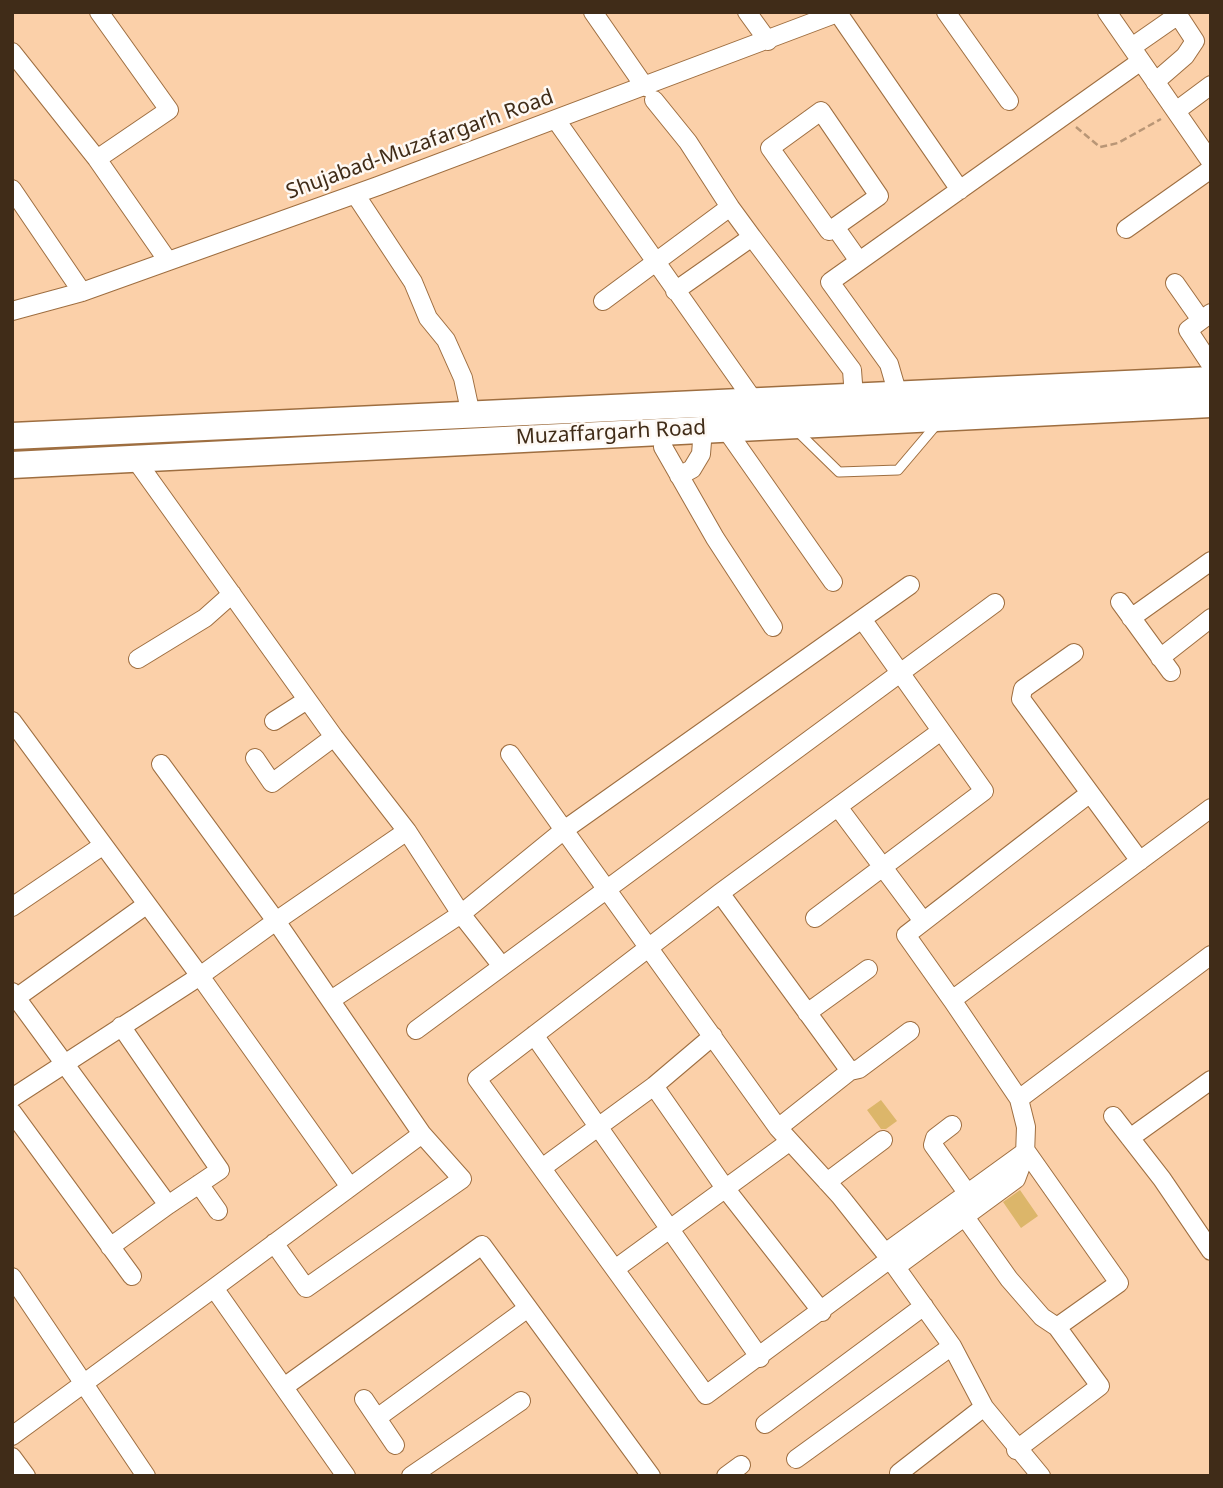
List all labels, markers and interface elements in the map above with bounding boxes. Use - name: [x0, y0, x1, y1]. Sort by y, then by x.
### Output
- street label: Shujabad-Muzafargarh Road: [283, 85, 557, 205]
- street label: Muzaffargarh Road: [515, 415, 707, 451]

